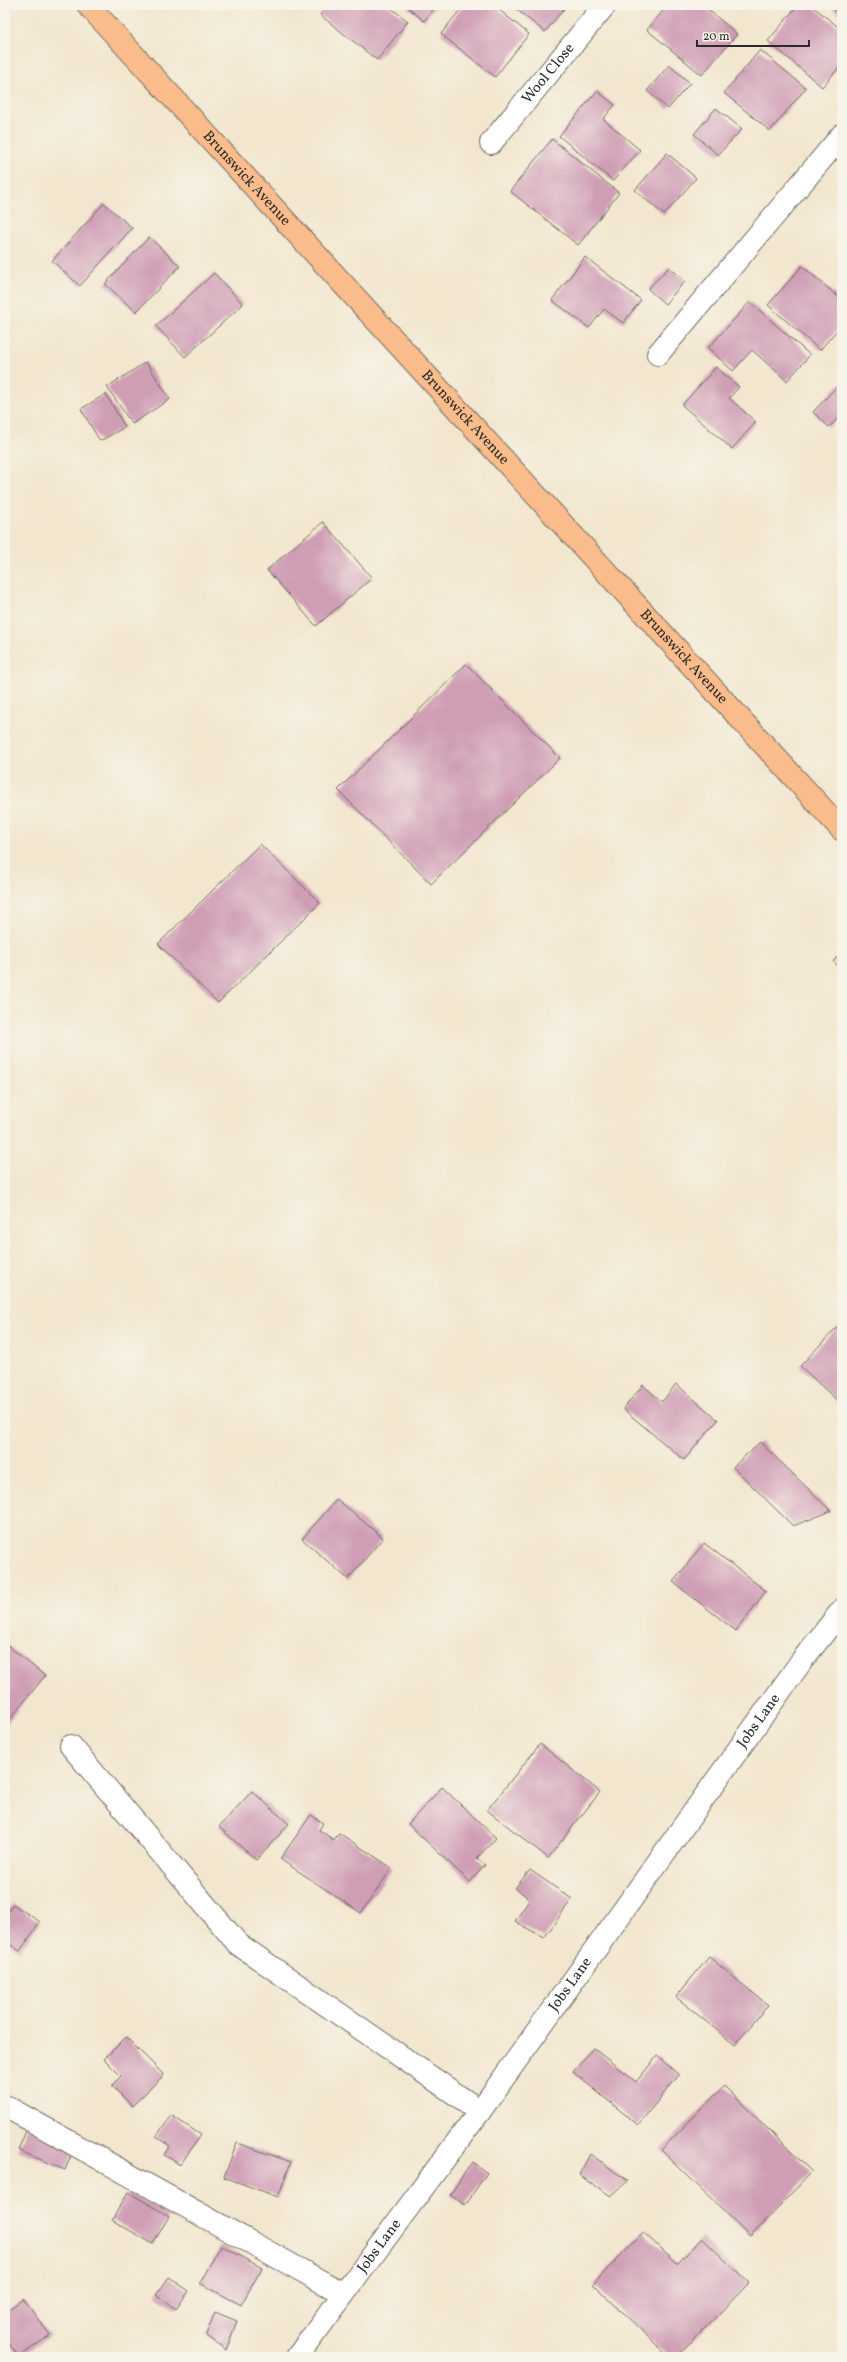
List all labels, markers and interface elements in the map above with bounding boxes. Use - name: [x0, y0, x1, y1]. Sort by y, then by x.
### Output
- scale bar: [697, 22, 809, 48]
- text: 20 m: [703, 29, 730, 45]
- street label: Wool Close: [517, 39, 580, 108]
- street label: Brunswick Avenue: [198, 126, 295, 231]
- street label: Brunswick Avenue: [416, 366, 514, 470]
- street label: Brunswick Avenue: [635, 605, 733, 709]
- street label: Jobs Lane: [732, 1689, 785, 1752]
- street label: Jobs Lane: [544, 1953, 597, 2016]
- street label: Jobs Lane: [352, 2215, 406, 2278]

